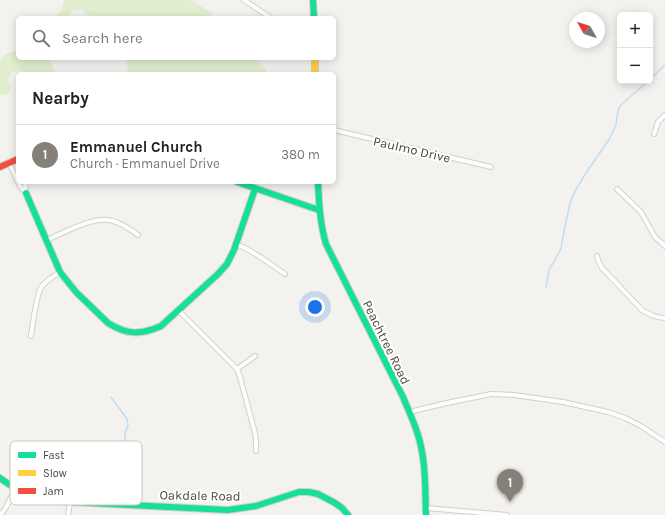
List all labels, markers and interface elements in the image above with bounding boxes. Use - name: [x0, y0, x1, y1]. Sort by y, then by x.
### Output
- north arrow: [569, 12, 605, 48]
- map controls: [617, 12, 653, 84]
- button: +: [617, 12, 653, 48]
- search box: [16, 16, 336, 60]
- icon: search: [30, 27, 52, 49]
- text: Search here: [62, 29, 143, 47]
- button: −: [617, 48, 653, 84]
- text: Nearby: [32, 88, 89, 108]
- street label: Paulmo Drive: [372, 133, 452, 166]
- text: Emmanuel Church: [70, 138, 203, 156]
- text: 1: [43, 147, 47, 162]
- text: 380 m: [281, 147, 320, 162]
- text: Church · Emmanuel Drive: [70, 156, 220, 171]
- your location: [305, 297, 325, 317]
- street label: Peachtree Road: [360, 298, 413, 387]
- legend: [10, 441, 142, 505]
- text: Fast: [43, 449, 64, 462]
- text: Slow: [43, 467, 67, 480]
- pin: 1: [497, 469, 523, 502]
- text: Jam: [43, 485, 64, 498]
- street label: Oakdale Road: [159, 487, 241, 504]

